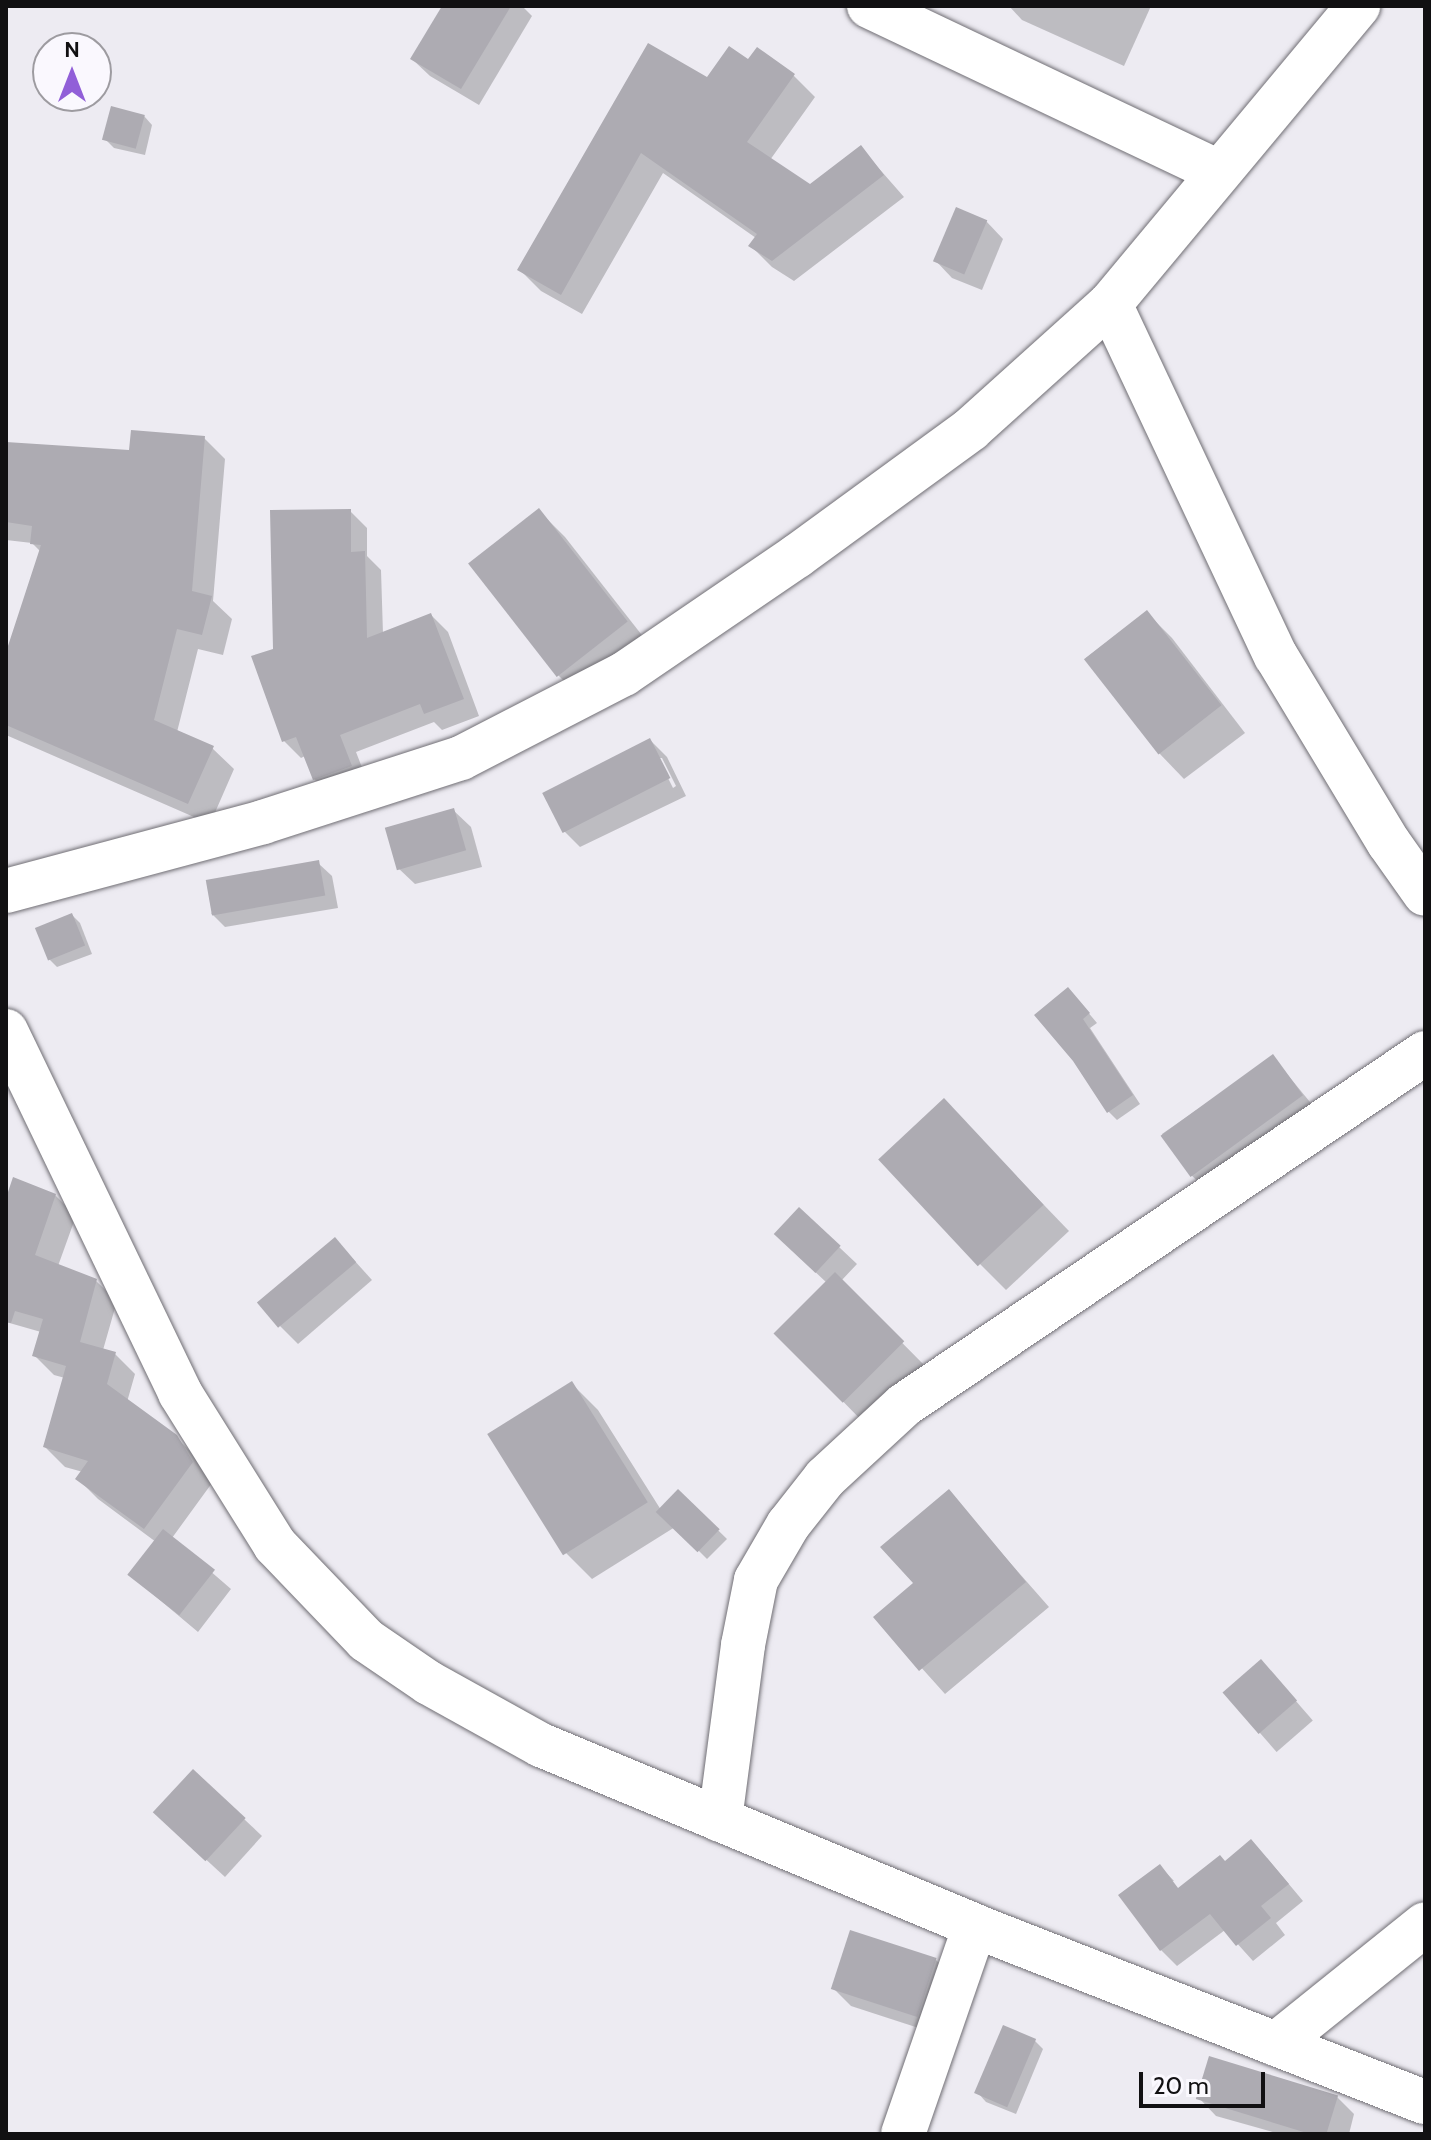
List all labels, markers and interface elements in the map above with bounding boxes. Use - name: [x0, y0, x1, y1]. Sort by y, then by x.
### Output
- north arrow: [32, 32, 112, 112]
- text: N: [64, 36, 80, 63]
- scale bar: [1143, 2056, 1269, 2106]
- text: 20 m: [1153, 2071, 1209, 2100]

